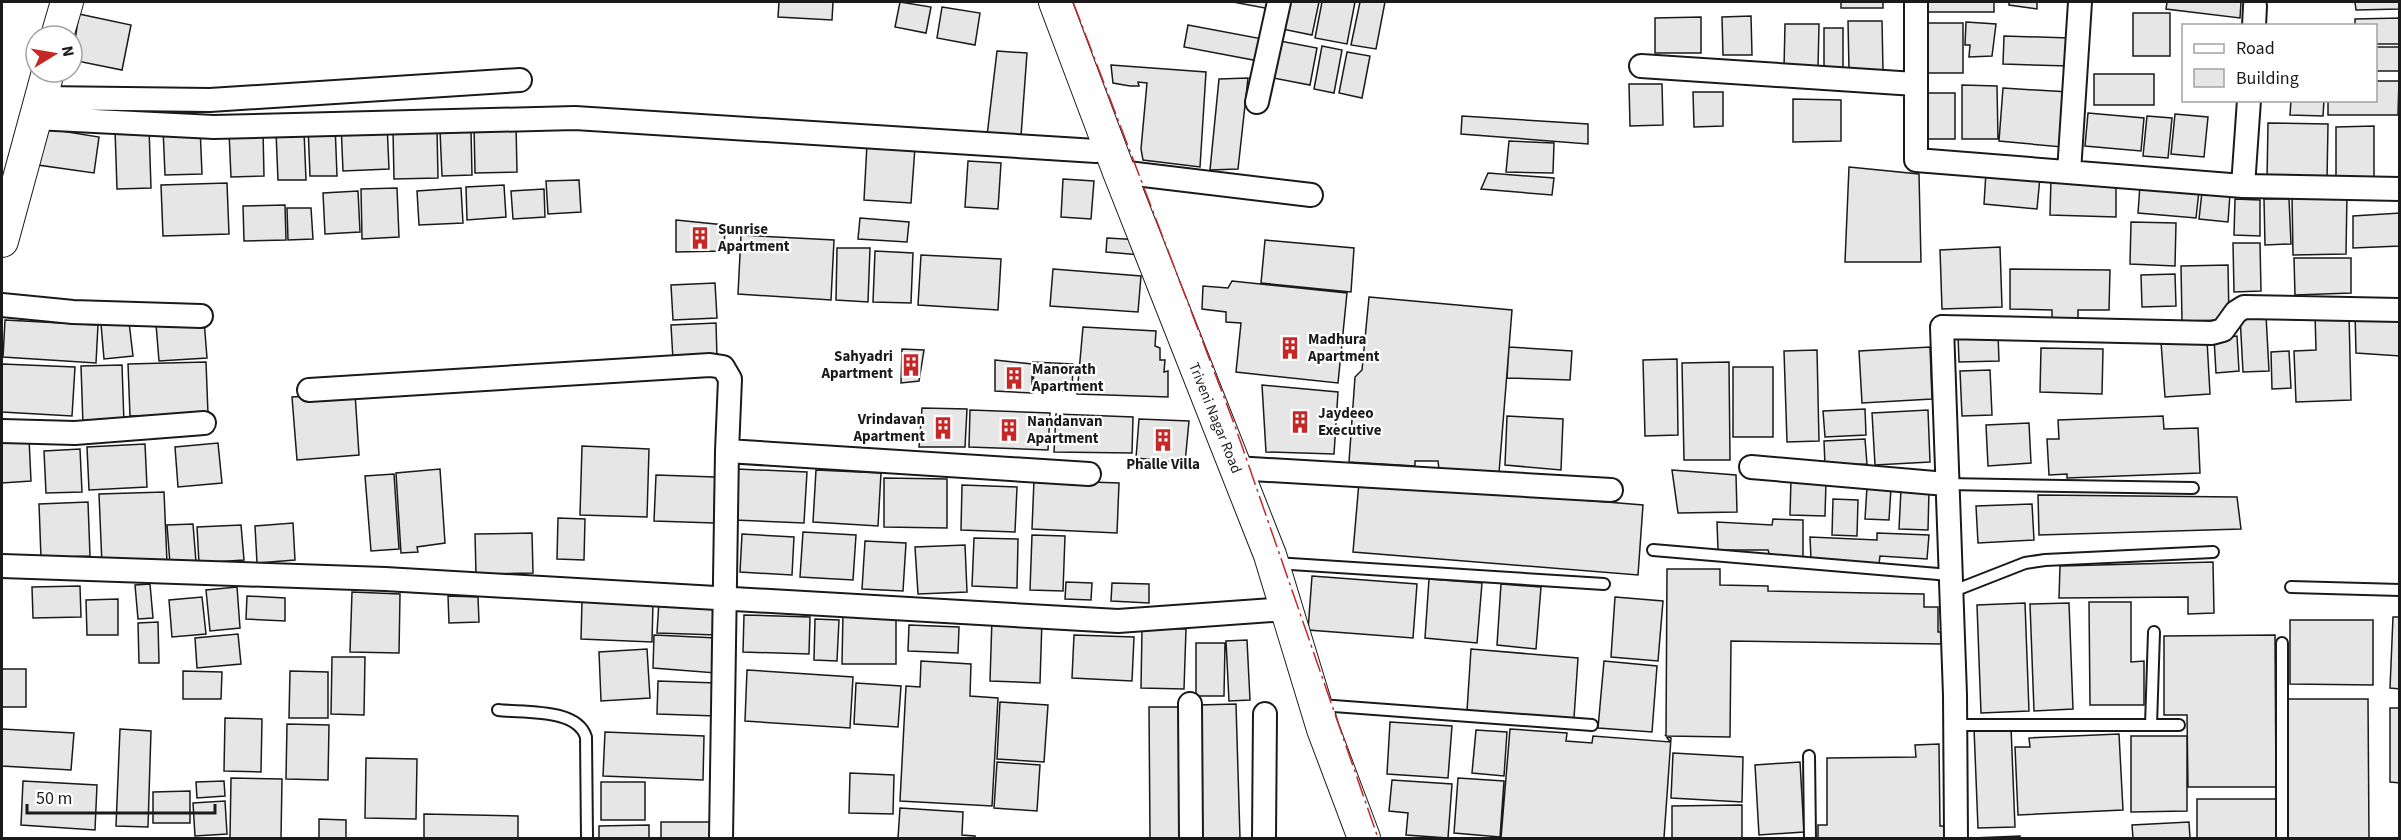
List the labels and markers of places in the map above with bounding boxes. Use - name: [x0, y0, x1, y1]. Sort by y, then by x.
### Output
- place label: Sunrise Apartment: [717, 219, 790, 257]
- building icon: Sunrise Apartment: [687, 225, 713, 251]
- place label: Madhura Apartment: [1307, 329, 1380, 367]
- building icon: Madhura Apartment: [1277, 335, 1303, 361]
- place label: Sahyadri Apartment: [820, 346, 893, 384]
- building icon: Sahyadri Apartment: [898, 352, 924, 378]
- place label: Manorath Apartment: [1031, 359, 1104, 397]
- building icon: Manorath Apartment: [1001, 365, 1027, 391]
- place label: Jaydeeo Executive: [1318, 403, 1382, 441]
- place label: Vrindavan Apartment: [852, 409, 925, 447]
- building icon: Jaydeeo Executive: [1287, 409, 1313, 435]
- place label: Nandanvan Apartment: [1026, 411, 1103, 449]
- building icon: Vrindavan Apartment: [930, 415, 956, 441]
- building icon: Nandanvan Apartment: [996, 417, 1022, 443]
- building icon: Phalle Villa: [1150, 427, 1176, 453]
- place label: Phalle Villa: [1126, 454, 1200, 475]

